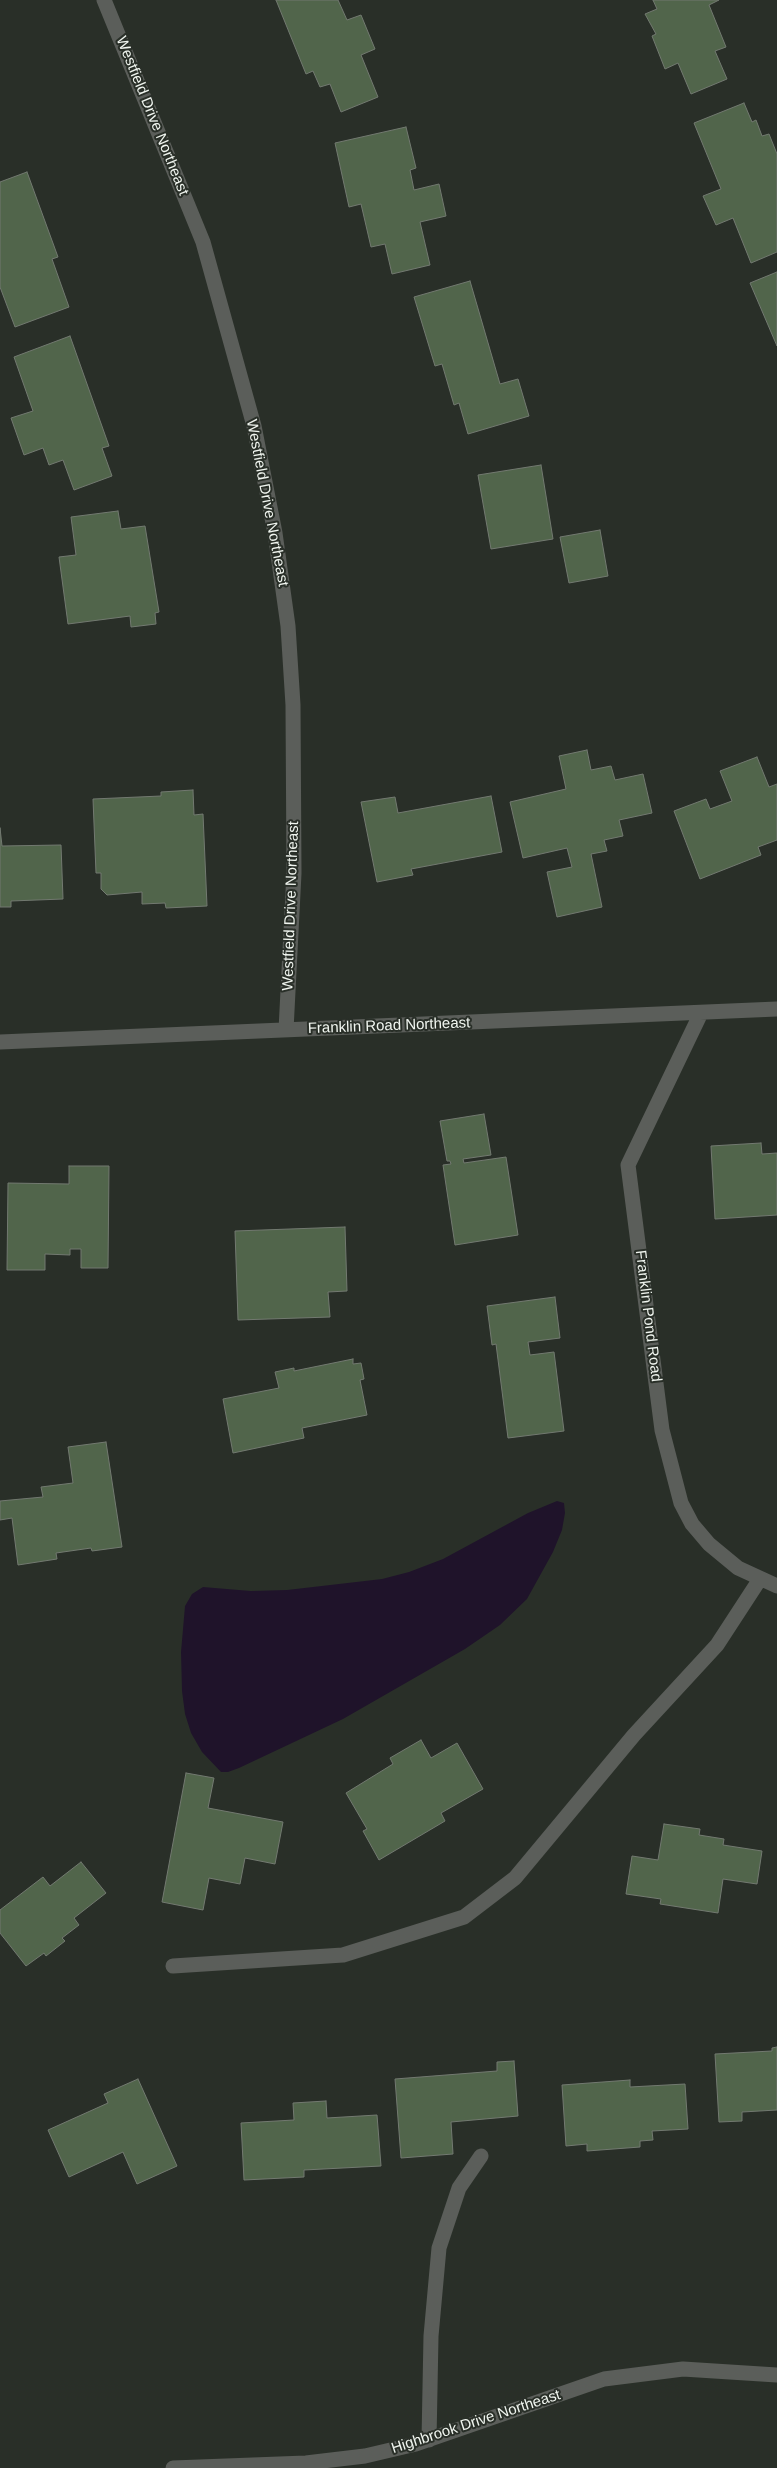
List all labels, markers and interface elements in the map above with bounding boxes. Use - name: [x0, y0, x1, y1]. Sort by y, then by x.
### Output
- street label: Westfield Drive Northeast: [112, 34, 192, 198]
- street label: Westfield Drive Northeast: [242, 418, 292, 588]
- street label: Westfield Drive Northeast: [279, 821, 303, 991]
- street label: Franklin Road Northeast: [307, 1014, 471, 1038]
- street label: Franklin Pond Road: [631, 1249, 665, 1383]
- street label: Highbrook Drive Northeast: [389, 2386, 563, 2458]

